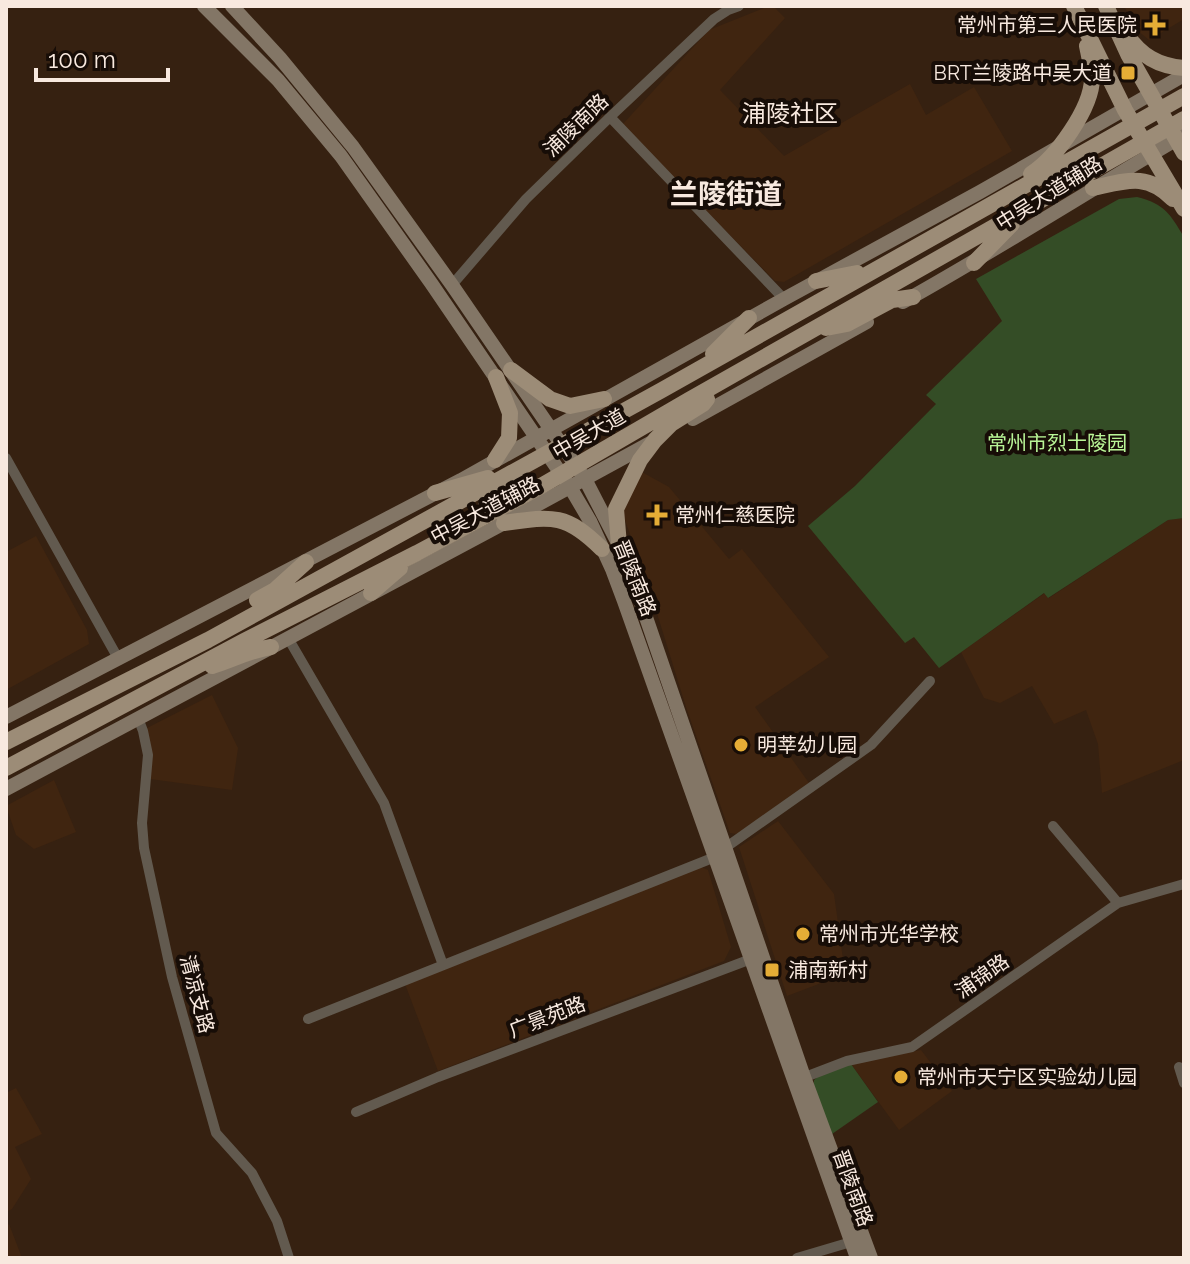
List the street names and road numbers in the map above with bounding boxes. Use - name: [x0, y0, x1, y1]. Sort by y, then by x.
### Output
- street label: 浦陵南路: [539, 89, 613, 161]
- street label: 中吴大道辅路: [992, 151, 1106, 235]
- street label: 中吴大道: [548, 404, 630, 464]
- street label: 中吴大道辅路: [426, 471, 544, 549]
- street label: 晋陵南路: [609, 536, 661, 620]
- street label: 浦锦路: [951, 949, 1013, 1003]
- street label: 清凉支路: [175, 952, 219, 1036]
- street label: 广景苑路: [505, 991, 589, 1043]
- street label: 晋陵南路: [828, 1146, 878, 1230]

